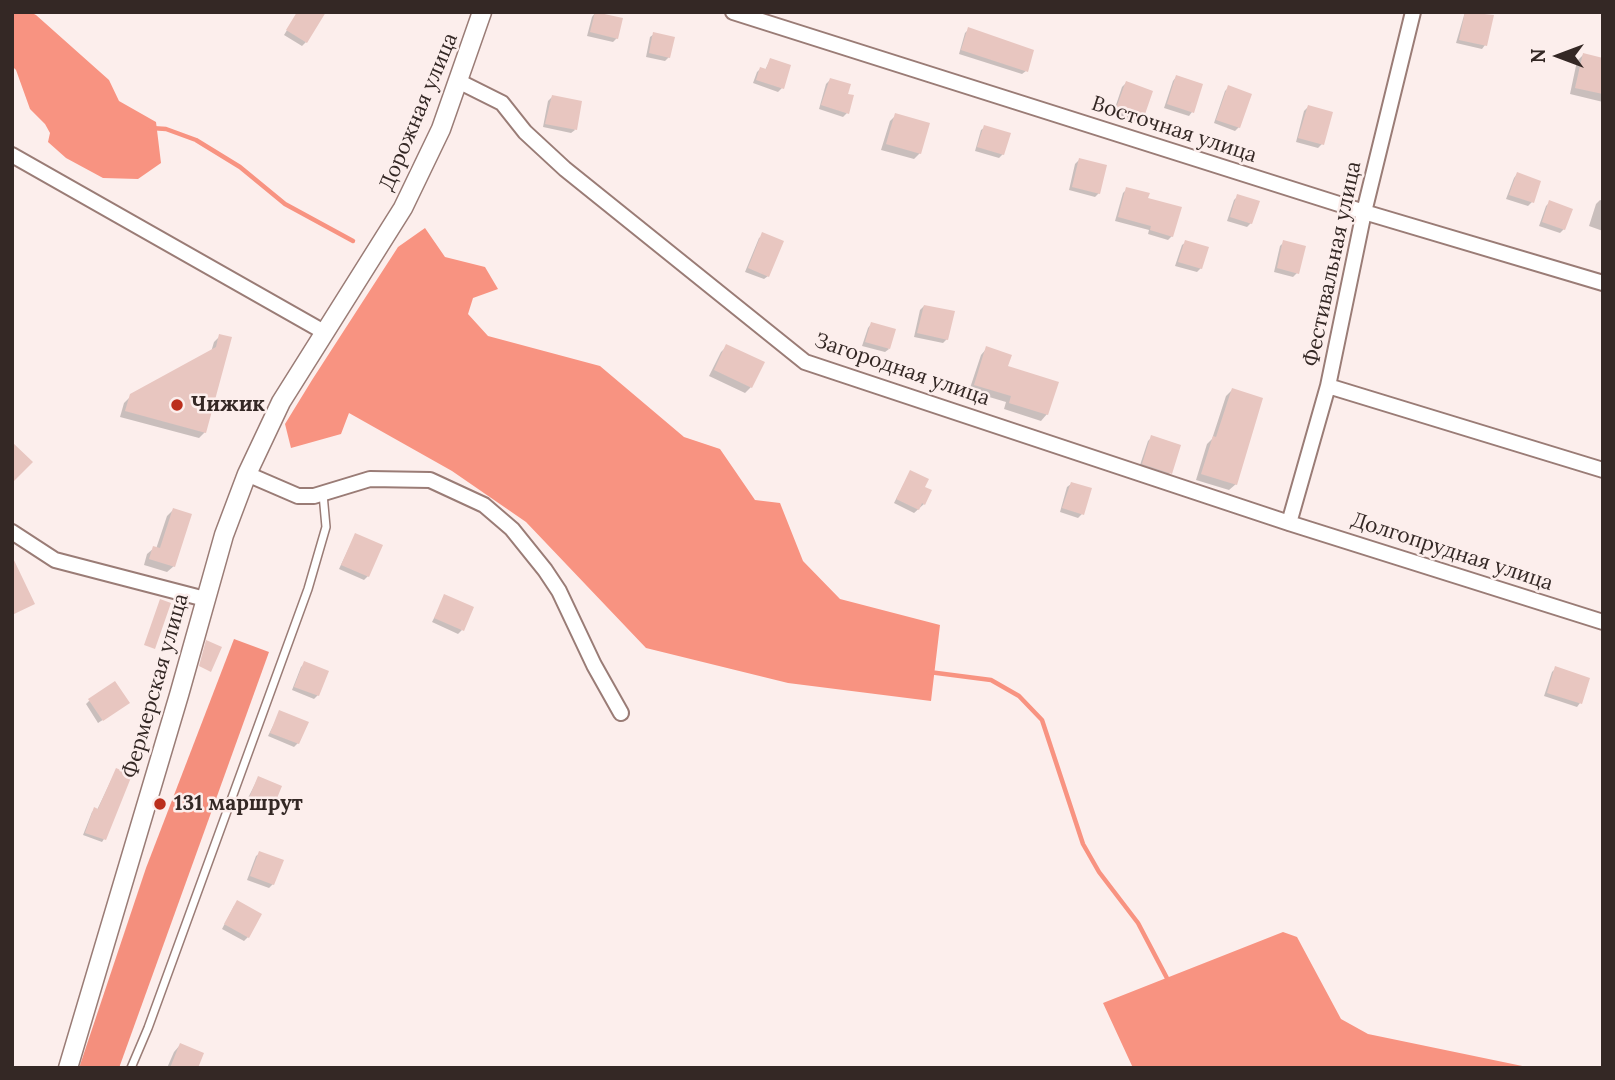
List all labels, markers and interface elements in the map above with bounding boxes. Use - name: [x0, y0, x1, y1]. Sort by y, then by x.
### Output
- north arrow: [1524, 21, 1594, 91]
- street label: Дорожная улица: [374, 29, 464, 195]
- text: N: [1526, 49, 1550, 63]
- street label: Восточная улица: [1088, 91, 1260, 169]
- street label: Фестивальная улица: [1299, 159, 1367, 369]
- street label: Загородная улица: [811, 328, 993, 412]
- place label: Чижик: [191, 392, 265, 418]
- marker: Чижик: [169, 397, 185, 413]
- street label: Долгопрудная улица: [1348, 507, 1556, 597]
- street label: Фермерская улица: [118, 591, 194, 781]
- place label: 131 маршрут: [174, 791, 303, 817]
- marker: 131 маршрут: [152, 796, 168, 812]

